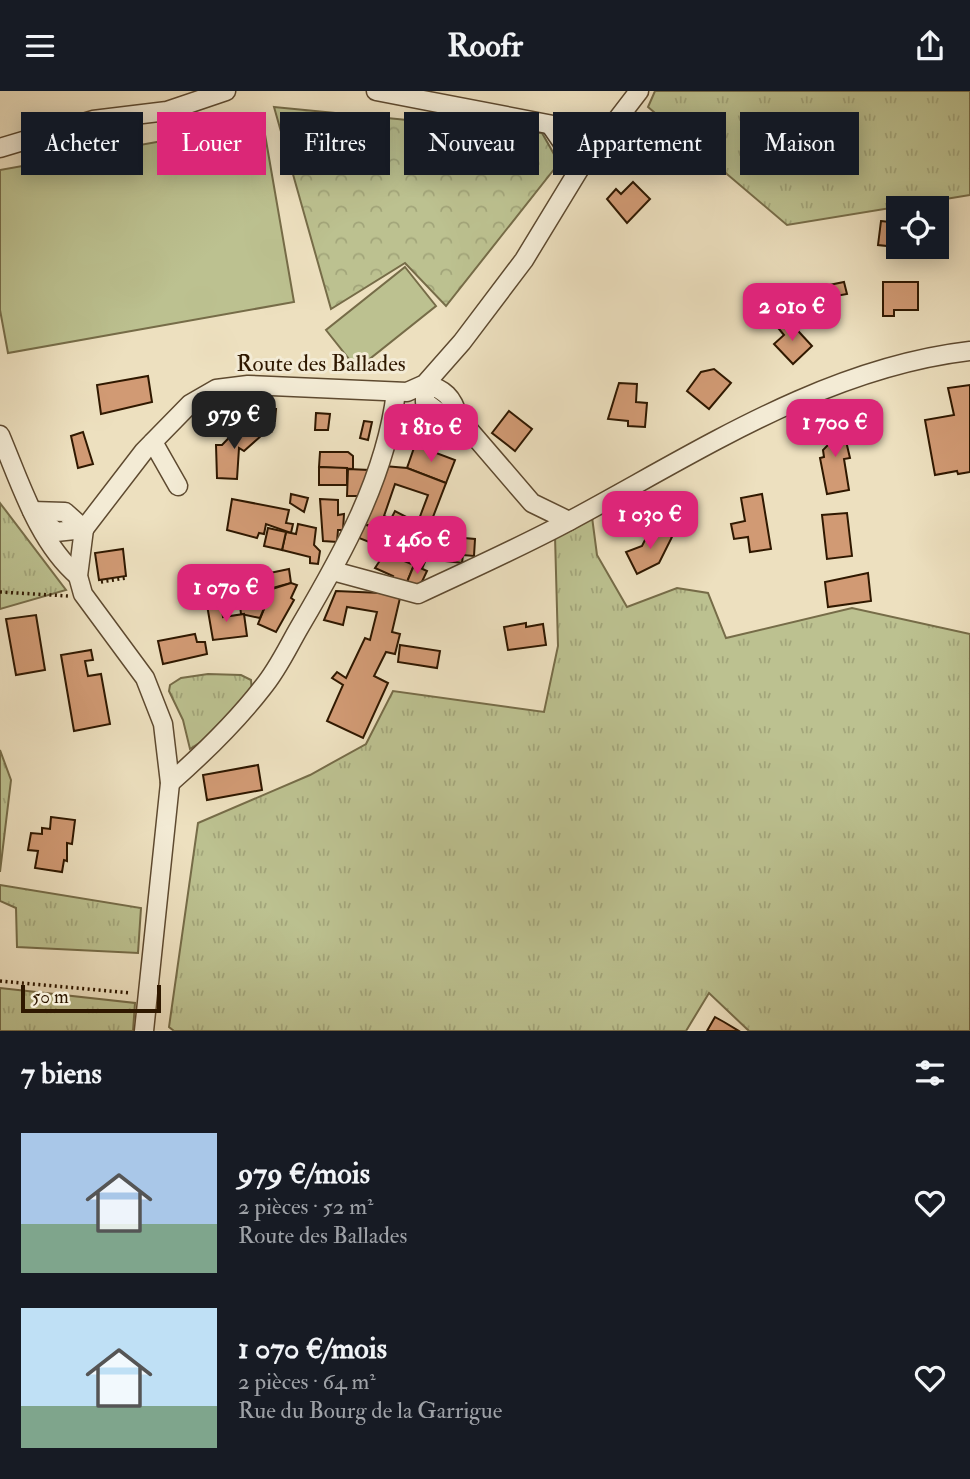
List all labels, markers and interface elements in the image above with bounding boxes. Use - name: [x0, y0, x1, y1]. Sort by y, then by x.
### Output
- text: Roofr: [447, 26, 523, 66]
- icon: menu: [21, 27, 59, 65]
- icon: share: [911, 27, 949, 65]
- chip: Acheter: [21, 112, 143, 175]
- chip: Louer: [157, 112, 266, 175]
- chip: Filtres: [280, 112, 390, 175]
- chip: Nouveau: [404, 112, 539, 175]
- chip: Appartement: [553, 112, 726, 175]
- chip: Maison: [740, 112, 859, 175]
- map controls: [886, 196, 949, 259]
- button: locate: [886, 196, 949, 259]
- pin: 2 010 €: [727, 283, 857, 343]
- text: 2 010 €: [759, 291, 825, 320]
- street label: Route des Ballades: [236, 349, 406, 378]
- pin: 979 €: [185, 391, 283, 451]
- text: 979 €: [208, 399, 260, 428]
- pin: 1 700 €: [770, 399, 900, 459]
- pin: 1 810 €: [366, 405, 496, 464]
- text: 1 700 €: [802, 407, 868, 436]
- text: 1 810 €: [400, 412, 462, 441]
- pin: 1 030 €: [585, 491, 715, 551]
- text: 1 030 €: [618, 499, 682, 528]
- pin: 1 460 €: [352, 517, 482, 576]
- text: 1 460 €: [383, 524, 451, 553]
- pin: 1 070 €: [161, 565, 291, 624]
- text: 1 070 €: [193, 572, 259, 601]
- scale bar: [21, 982, 161, 1014]
- text: 50 m: [32, 985, 69, 1009]
- icon: filters: [911, 1054, 949, 1092]
- text: 7 biens: [21, 1055, 102, 1092]
- text: 979 €/mois: [238, 1155, 370, 1192]
- icon: home: [77, 1161, 161, 1245]
- icon: heart: [911, 1184, 949, 1222]
- text: 2 pièces · 52 m²: [238, 1192, 373, 1221]
- text: Route des Ballades: [238, 1221, 407, 1250]
- text: 1 070 €/mois: [238, 1330, 387, 1367]
- icon: home: [77, 1336, 161, 1420]
- icon: heart: [911, 1359, 949, 1397]
- text: 2 pièces · 64 m²: [238, 1367, 376, 1396]
- text: Rue du Bourg de la Garrigue: [238, 1396, 502, 1425]

